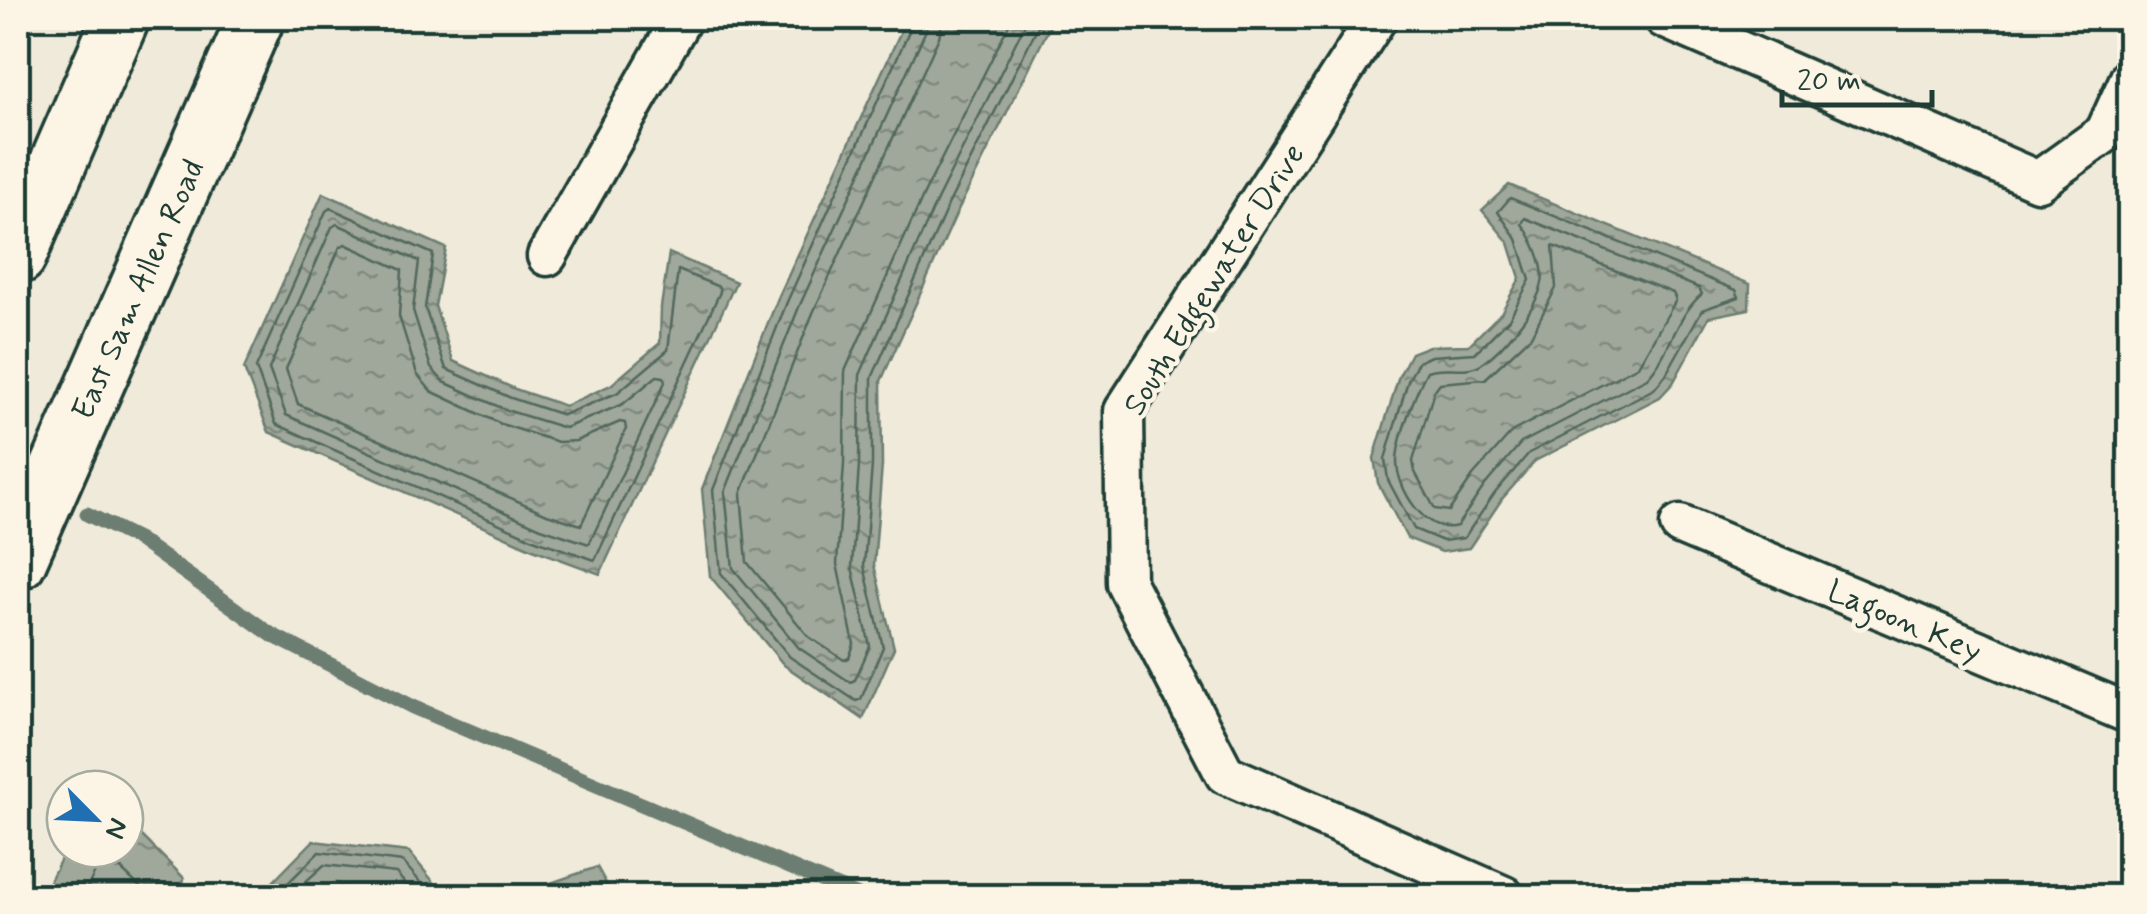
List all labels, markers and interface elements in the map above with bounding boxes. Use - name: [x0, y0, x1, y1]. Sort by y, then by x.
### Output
- scale bar: [1782, 45, 1932, 107]
- text: 20 m: [1797, 62, 1861, 101]
- street label: South Edgewater Drive: [1114, 136, 1318, 425]
- street label: East Sam Allen Road: [63, 153, 215, 427]
- street label: Lagoon Key: [1820, 571, 1988, 676]
- north arrow: [45, 769, 145, 869]
- text: N: [95, 812, 136, 844]

